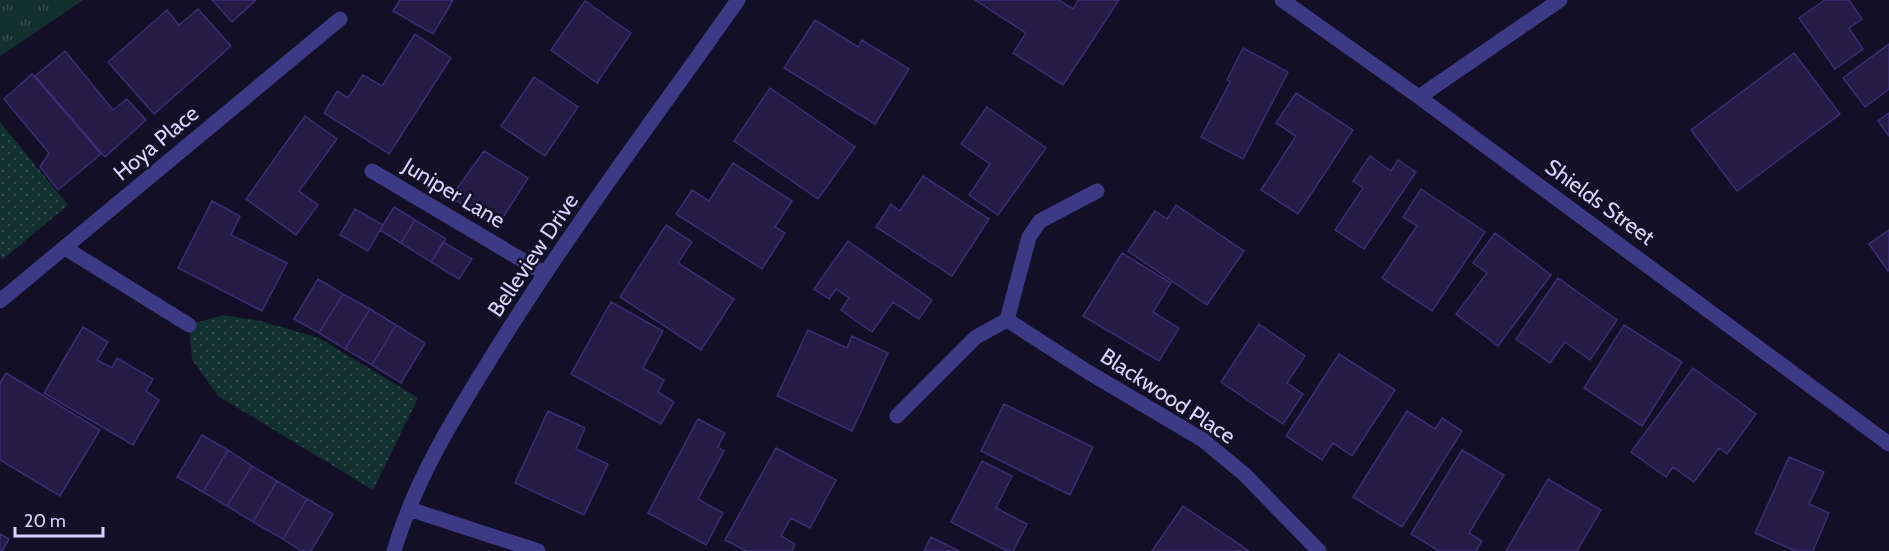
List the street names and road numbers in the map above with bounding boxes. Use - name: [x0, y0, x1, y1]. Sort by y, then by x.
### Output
- street label: Hoya Place: [108, 100, 204, 186]
- street label: Juniper Lane: [397, 151, 510, 234]
- street label: Shields Street: [1540, 153, 1660, 251]
- street label: Belleview Drive: [482, 188, 584, 322]
- street label: Blackwood Place: [1096, 342, 1240, 450]

